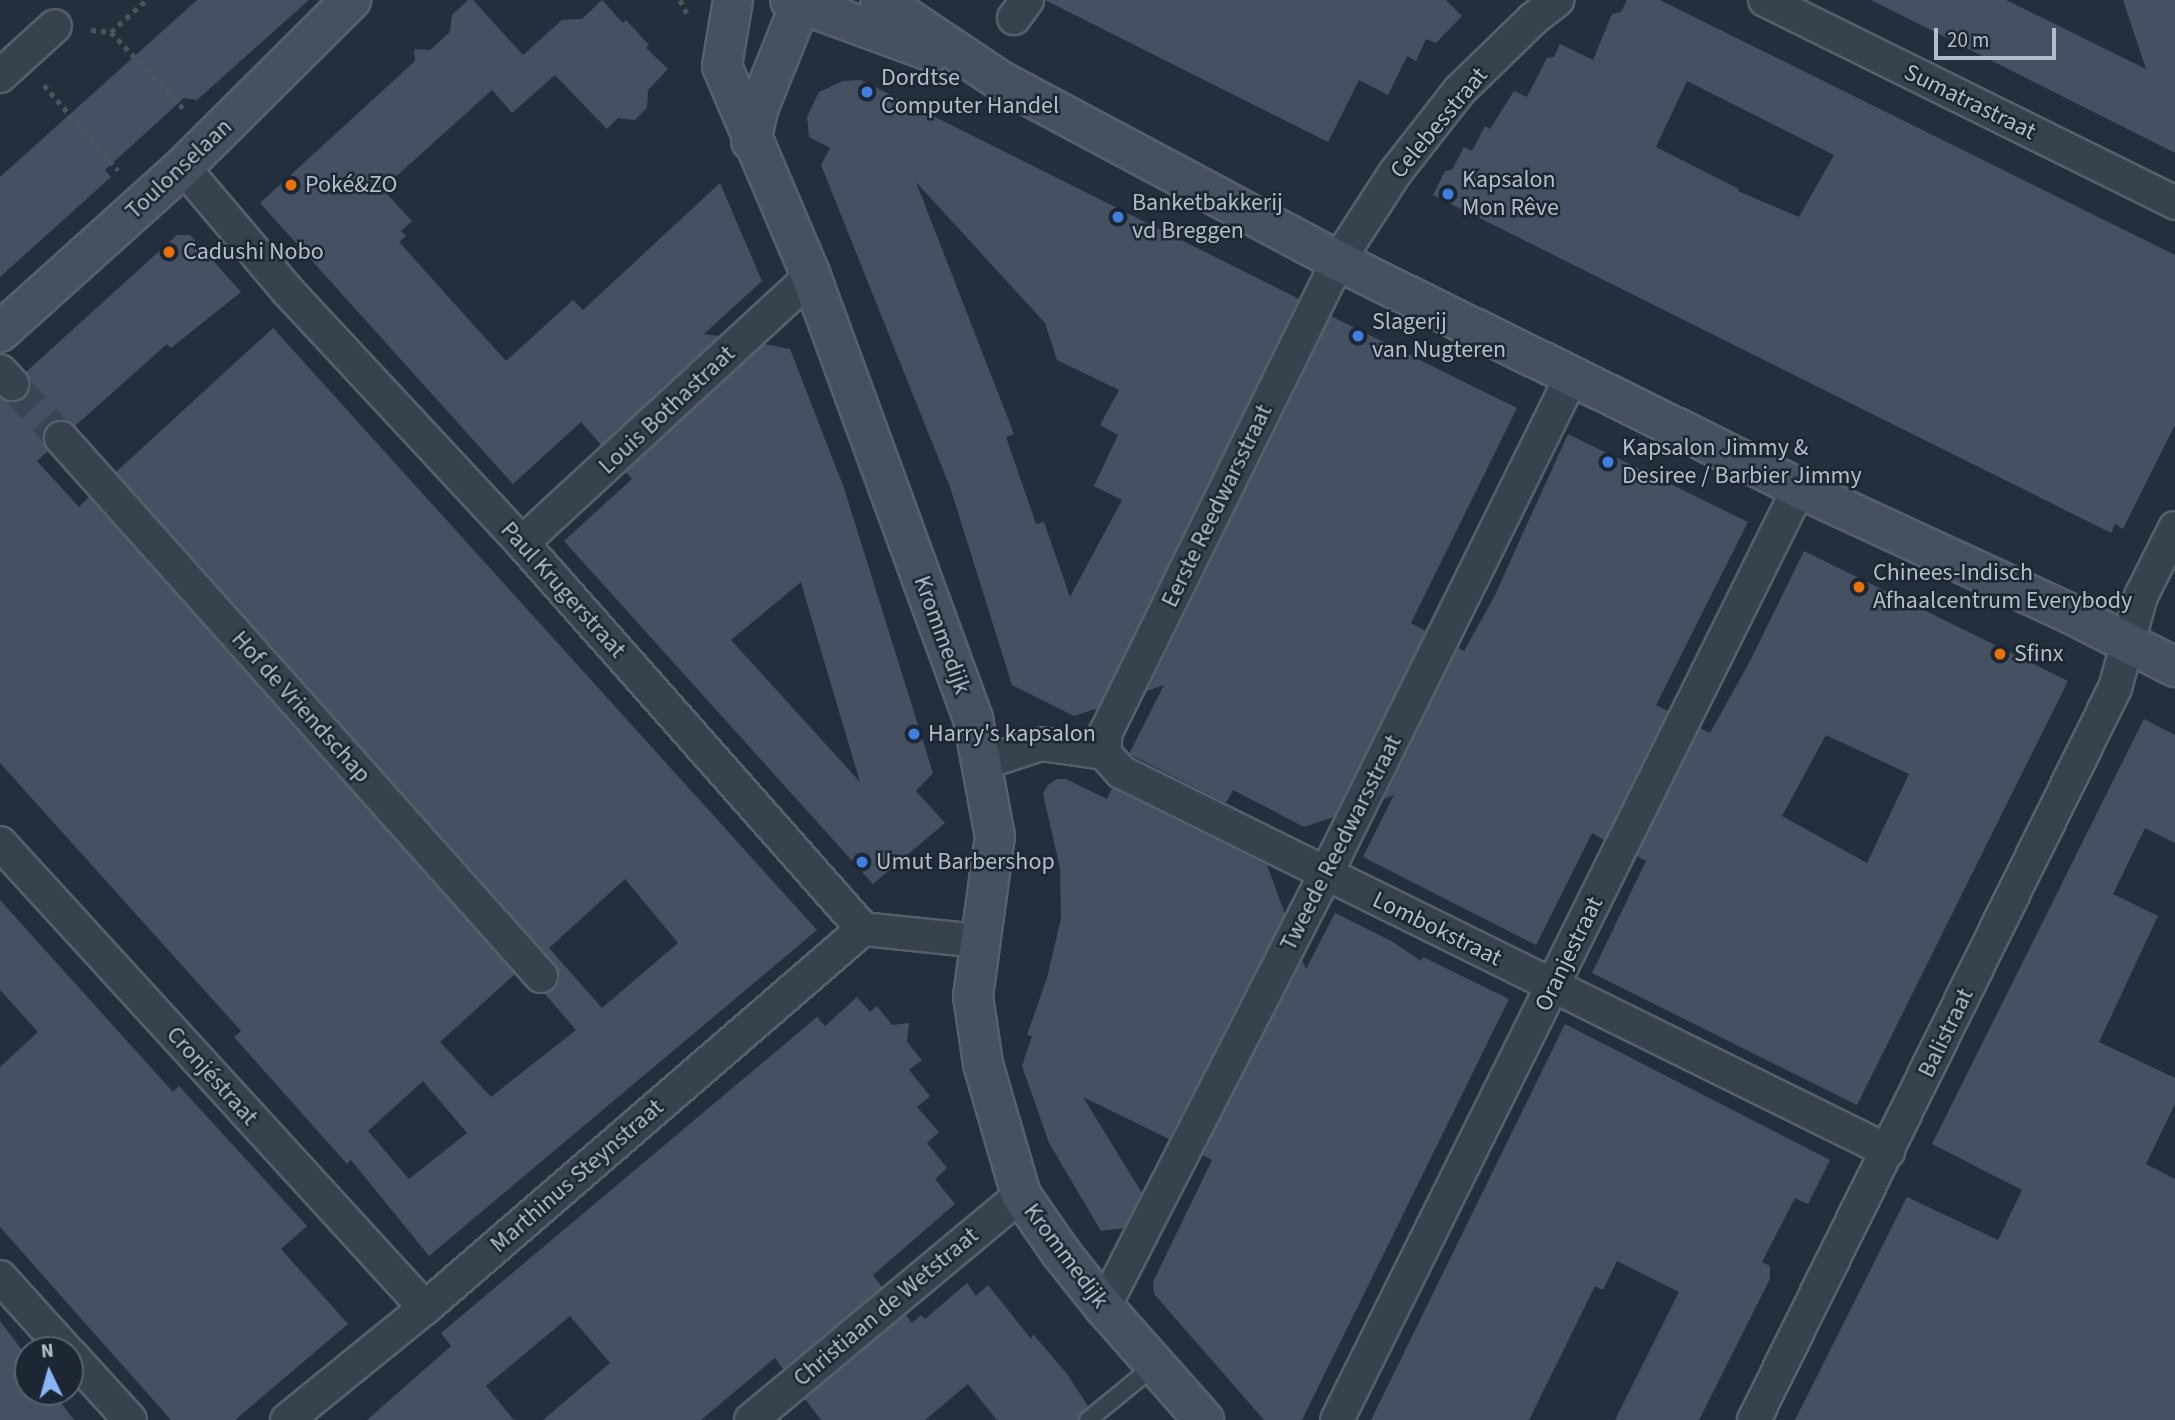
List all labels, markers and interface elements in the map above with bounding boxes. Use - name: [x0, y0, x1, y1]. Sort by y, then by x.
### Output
- scale bar: [1937, 14, 2060, 58]
- text: 20 m: [1947, 25, 1989, 55]
- street label: Sumatrastraat: [1899, 58, 2041, 146]
- street label: Celebesstraat: [1384, 62, 1494, 184]
- place label: Dordtse Computer Handel: [881, 64, 1059, 120]
- marker: Dordtse Computer Handel: [859, 84, 875, 100]
- street label: Toulonselaan: [120, 112, 238, 226]
- place label: Kapsalon Mon Rêve: [1462, 166, 1559, 222]
- place label: Poké&ZO: [305, 171, 397, 199]
- marker: Poké&ZO: [283, 177, 299, 193]
- marker: Kapsalon Mon Rêve: [1440, 186, 1456, 202]
- place label: Banketbakkerij vd Breggen: [1132, 189, 1283, 245]
- marker: Banketbakkerij vd Breggen: [1110, 209, 1126, 225]
- place label: Cadushi Nobo: [183, 238, 324, 266]
- marker: Cadushi Nobo: [161, 244, 177, 260]
- place label: Slagerij van Nugteren: [1372, 308, 1506, 364]
- marker: Slagerij van Nugteren: [1350, 328, 1366, 344]
- street label: Louis Bothastraat: [593, 340, 741, 480]
- street label: Eerste Reedwarsstraat: [1155, 400, 1279, 612]
- place label: Kapsalon Jimmy & Desiree / Barbier Jimmy: [1622, 434, 1862, 490]
- marker: Kapsalon Jimmy & Desiree / Barbier Jimmy: [1600, 454, 1616, 470]
- street label: Paul Krugerstraat: [494, 516, 632, 664]
- place label: Chinees-Indisch Afhaalcentrum Everybody: [1873, 559, 2132, 615]
- street label: Krommedijk: [907, 572, 977, 698]
- marker: Chinees-Indisch Afhaalcentrum Everybody: [1851, 579, 1867, 595]
- street label: Hof de Vriendschap: [225, 625, 377, 789]
- place label: Sfinx: [2014, 640, 2064, 668]
- marker: Sfinx: [1992, 646, 2008, 662]
- place label: Harry's kapsalon: [928, 720, 1096, 748]
- marker: Harry's kapsalon: [906, 726, 922, 742]
- street label: Tweede Reedwarsstraat: [1274, 730, 1408, 956]
- place label: Umut Barbershop: [876, 848, 1055, 876]
- marker: Umut Barbershop: [854, 854, 870, 870]
- street label: Lombokstraat: [1368, 885, 1506, 973]
- street label: Oranjestraat: [1529, 892, 1609, 1016]
- street label: Balistraat: [1912, 984, 1980, 1082]
- street label: Cronjéstraat: [160, 1021, 264, 1131]
- street label: Marthinus Steynstraat: [485, 1093, 669, 1259]
- street label: Krommedijk: [1017, 1198, 1115, 1314]
- street label: Christiaan de Wetstraat: [788, 1221, 984, 1393]
- north arrow: [14, 1336, 84, 1406]
- text: N: [40, 1338, 55, 1366]

